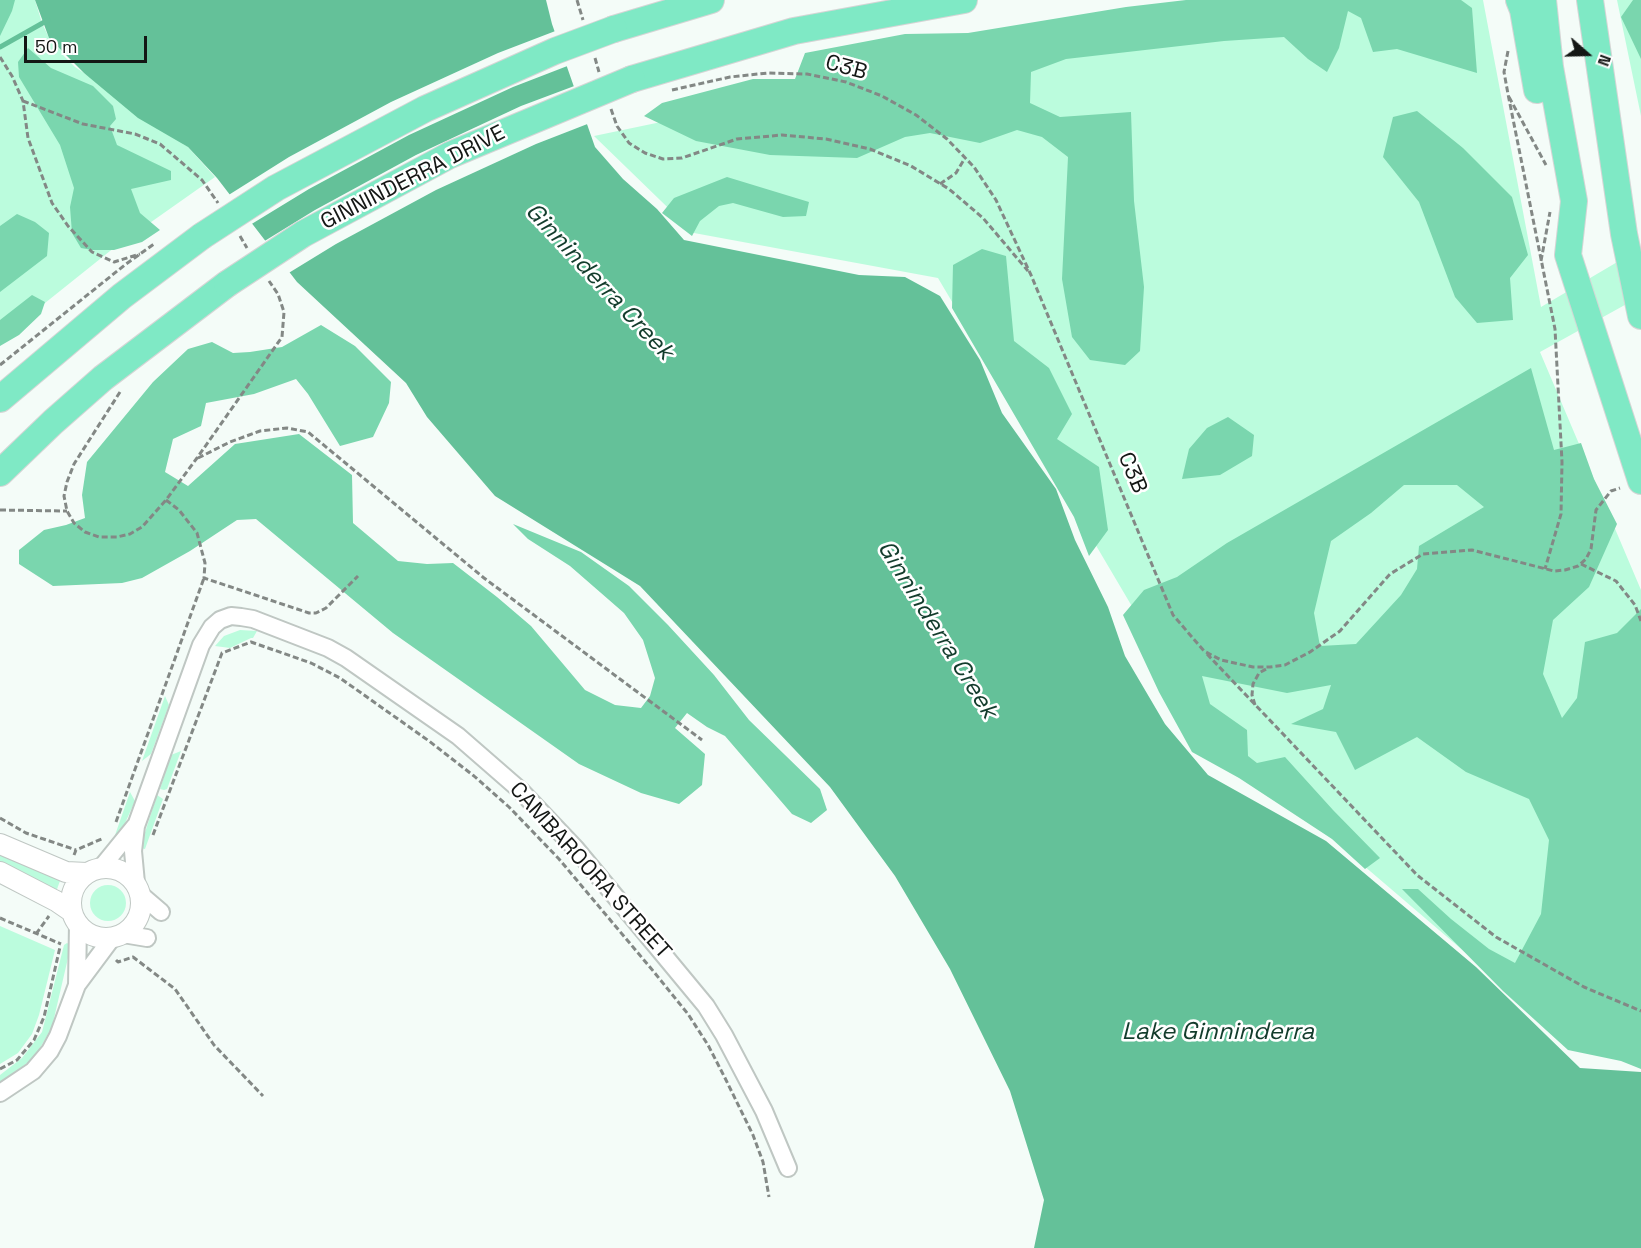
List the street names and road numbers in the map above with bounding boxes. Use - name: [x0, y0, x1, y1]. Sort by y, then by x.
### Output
- street label: C3B: [822, 50, 870, 86]
- street label: GINNINDERRA DRIVE: [316, 120, 510, 236]
- street label: C3B: [1112, 449, 1152, 497]
- street label: CAMBAROORA STREET: [503, 777, 677, 965]

